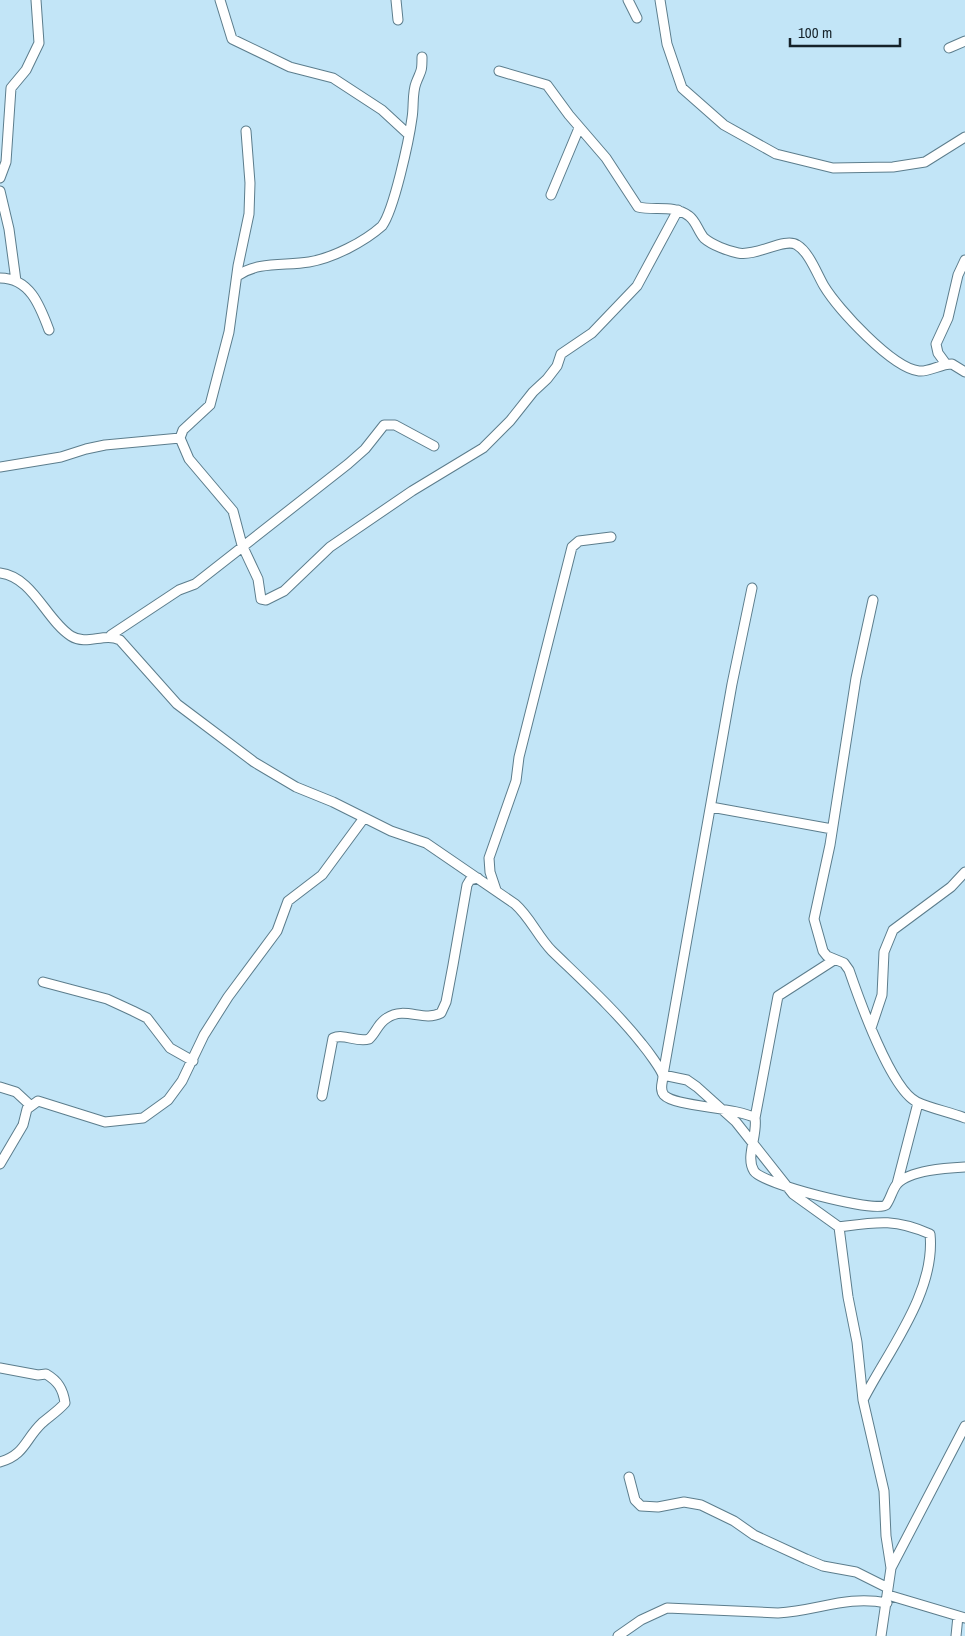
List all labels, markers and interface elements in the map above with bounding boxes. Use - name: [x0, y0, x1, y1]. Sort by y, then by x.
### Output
- scale bar: [790, 15, 900, 47]
- text: 100 m: [798, 22, 832, 43]

